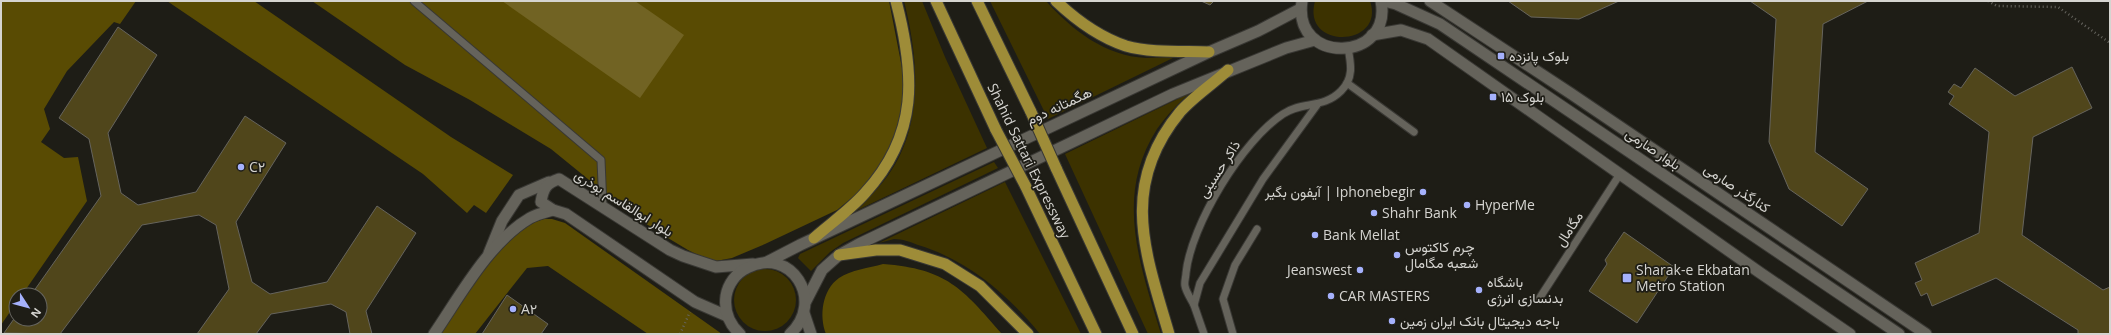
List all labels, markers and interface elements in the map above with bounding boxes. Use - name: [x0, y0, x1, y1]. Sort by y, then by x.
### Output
- place label: بلوک پانزده: [1509, 46, 1569, 66]
- marker: بلوک پانزده: [1496, 51, 1506, 61]
- street label: Shahid Sattari Expressway: [983, 80, 1076, 243]
- street label: هگمتانه دوم: [1023, 82, 1095, 129]
- place label: بلوک ۱۵: [1501, 87, 1544, 106]
- marker: بلوک ۱۵: [1488, 92, 1498, 102]
- street label: بلوار صارمی: [1622, 123, 1684, 174]
- street label: ذاکر حسینی: [1193, 136, 1244, 201]
- place label: C۲: [249, 157, 265, 176]
- street label: کنارگذر صارمی: [1700, 158, 1774, 217]
- marker: C۲: [236, 162, 246, 172]
- street label: بلوار ابوالقاسم بوذری: [571, 165, 677, 241]
- place label: آیفون بگیر | Iphonebegir: [1264, 182, 1415, 201]
- marker: آیفون بگیر | Iphonebegir: [1418, 187, 1428, 197]
- place label: HyperMe: [1475, 195, 1535, 214]
- marker: HyperMe: [1462, 200, 1472, 210]
- place label: Shahr Bank: [1382, 203, 1457, 222]
- street label: مگامال: [1550, 207, 1588, 251]
- marker: Shahr Bank: [1369, 208, 1379, 218]
- place label: Bank Mellat: [1323, 225, 1400, 244]
- marker: Bank Mellat: [1310, 230, 1320, 240]
- place label: چرم کاکتوس شعبه مگامال: [1405, 237, 1478, 273]
- marker: چرم کاکتوس شعبه مگامال: [1392, 250, 1402, 260]
- place label: Jeanswest: [1285, 260, 1352, 279]
- place label: Sharak-e Ekbatan Metro Station: [1636, 260, 1750, 295]
- marker: Jeanswest: [1355, 265, 1365, 275]
- place label: باشگاه بدنسازی انرژی: [1487, 272, 1563, 307]
- marker: Sharak-e Ekbatan Metro Station: [1621, 272, 1633, 284]
- marker: باشگاه بدنسازی انرژی: [1474, 285, 1484, 295]
- place label: CAR MASTERS: [1339, 286, 1430, 305]
- north arrow: [8, 287, 48, 327]
- marker: CAR MASTERS: [1326, 291, 1336, 301]
- place label: A۲: [521, 299, 537, 318]
- marker: A۲: [508, 304, 518, 314]
- text: N: [28, 305, 45, 321]
- place label: باجه دیجیتال بانک ایران زمین: [1400, 311, 1560, 331]
- marker: باجه دیجیتال بانک ایران زمین: [1387, 316, 1397, 326]

